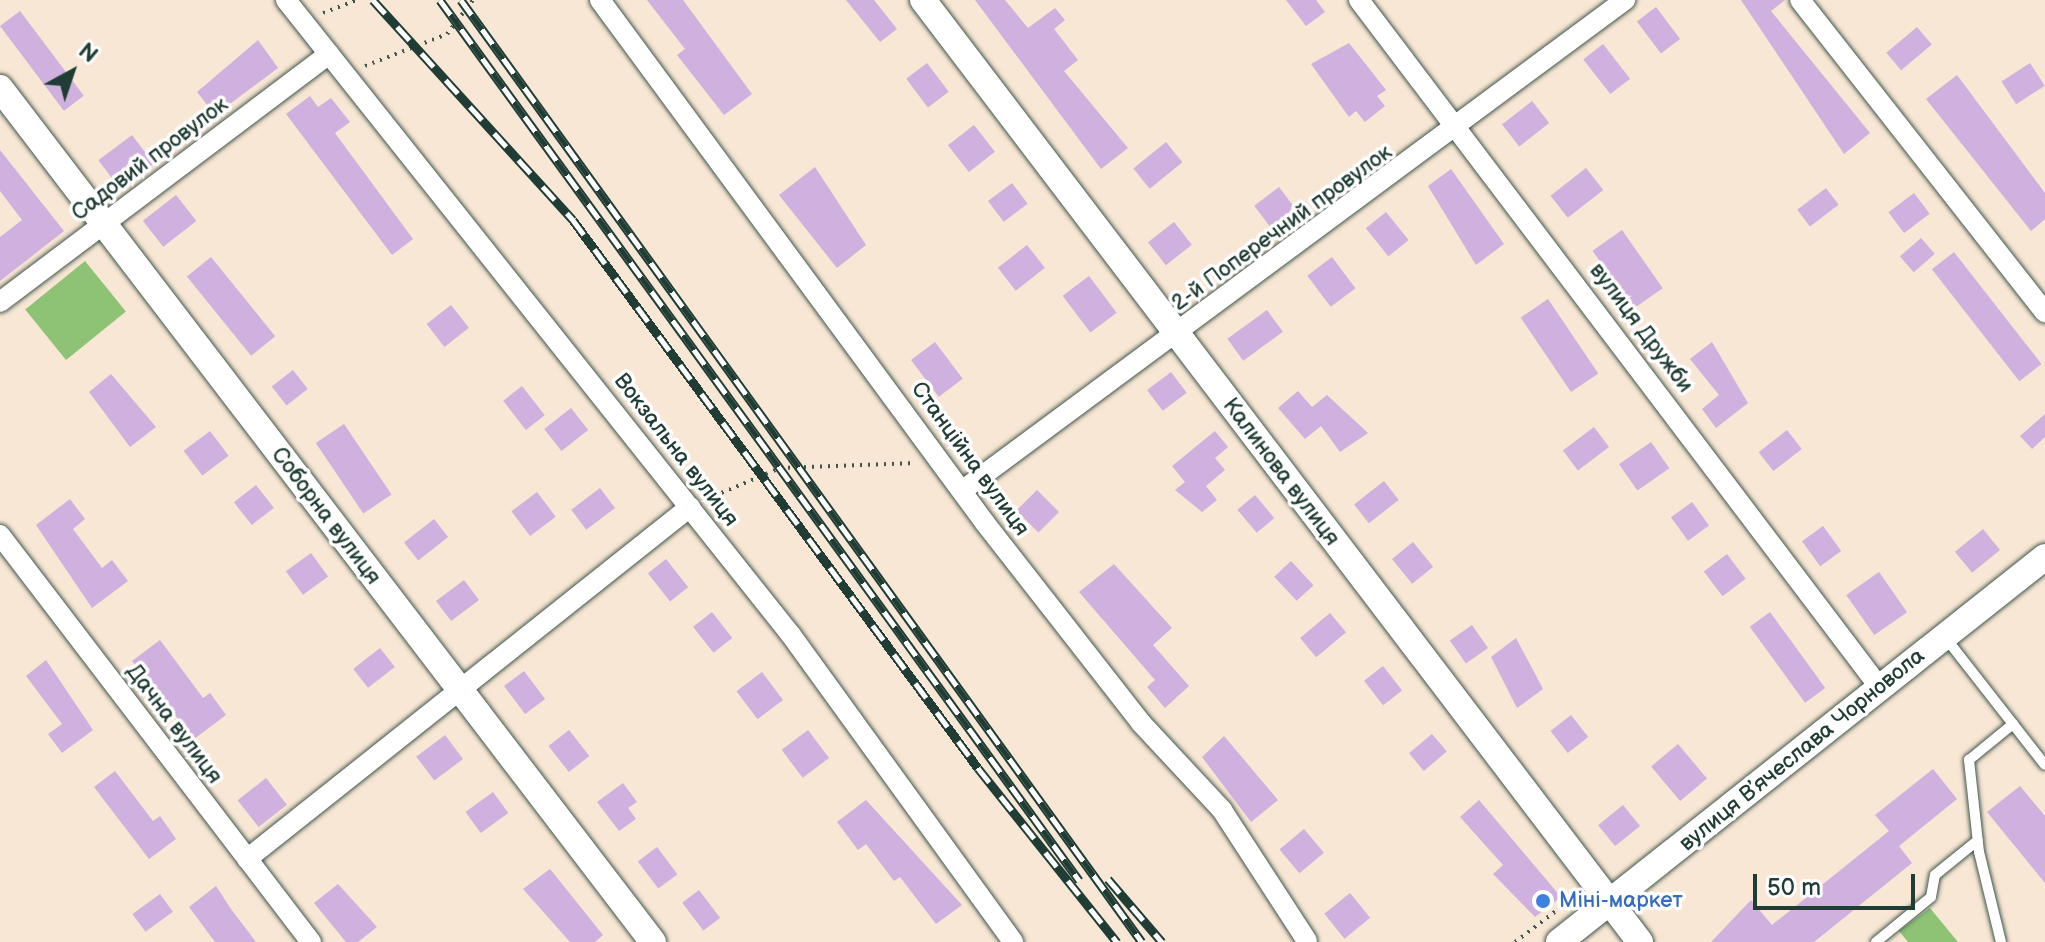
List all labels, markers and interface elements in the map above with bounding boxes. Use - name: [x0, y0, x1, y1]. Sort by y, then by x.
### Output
- north arrow: [32, 32, 112, 112]
- text: N: [73, 38, 103, 69]
- street label: Садовий провулок: [67, 92, 233, 226]
- street label: 2-й Поперечний провулок: [1167, 139, 1397, 317]
- street label: вулиця Дружби: [1584, 258, 1698, 398]
- street label: Вокзальна вулиця: [608, 368, 744, 532]
- street label: Станційна вулиця: [905, 377, 1035, 541]
- street label: Калинова вулиця: [1217, 393, 1345, 551]
- street label: Соборна вулиця: [266, 442, 386, 590]
- street label: вулиця Вʼячеслава Чорновола: [1674, 643, 1930, 857]
- street label: Дачна вулиця: [120, 659, 228, 789]
- scale bar: [1757, 858, 1919, 908]
- text: 50 m: [1767, 873, 1821, 902]
- place label: Міні-маркет: [1559, 888, 1683, 914]
- marker: Міні-маркет: [1534, 892, 1552, 910]

